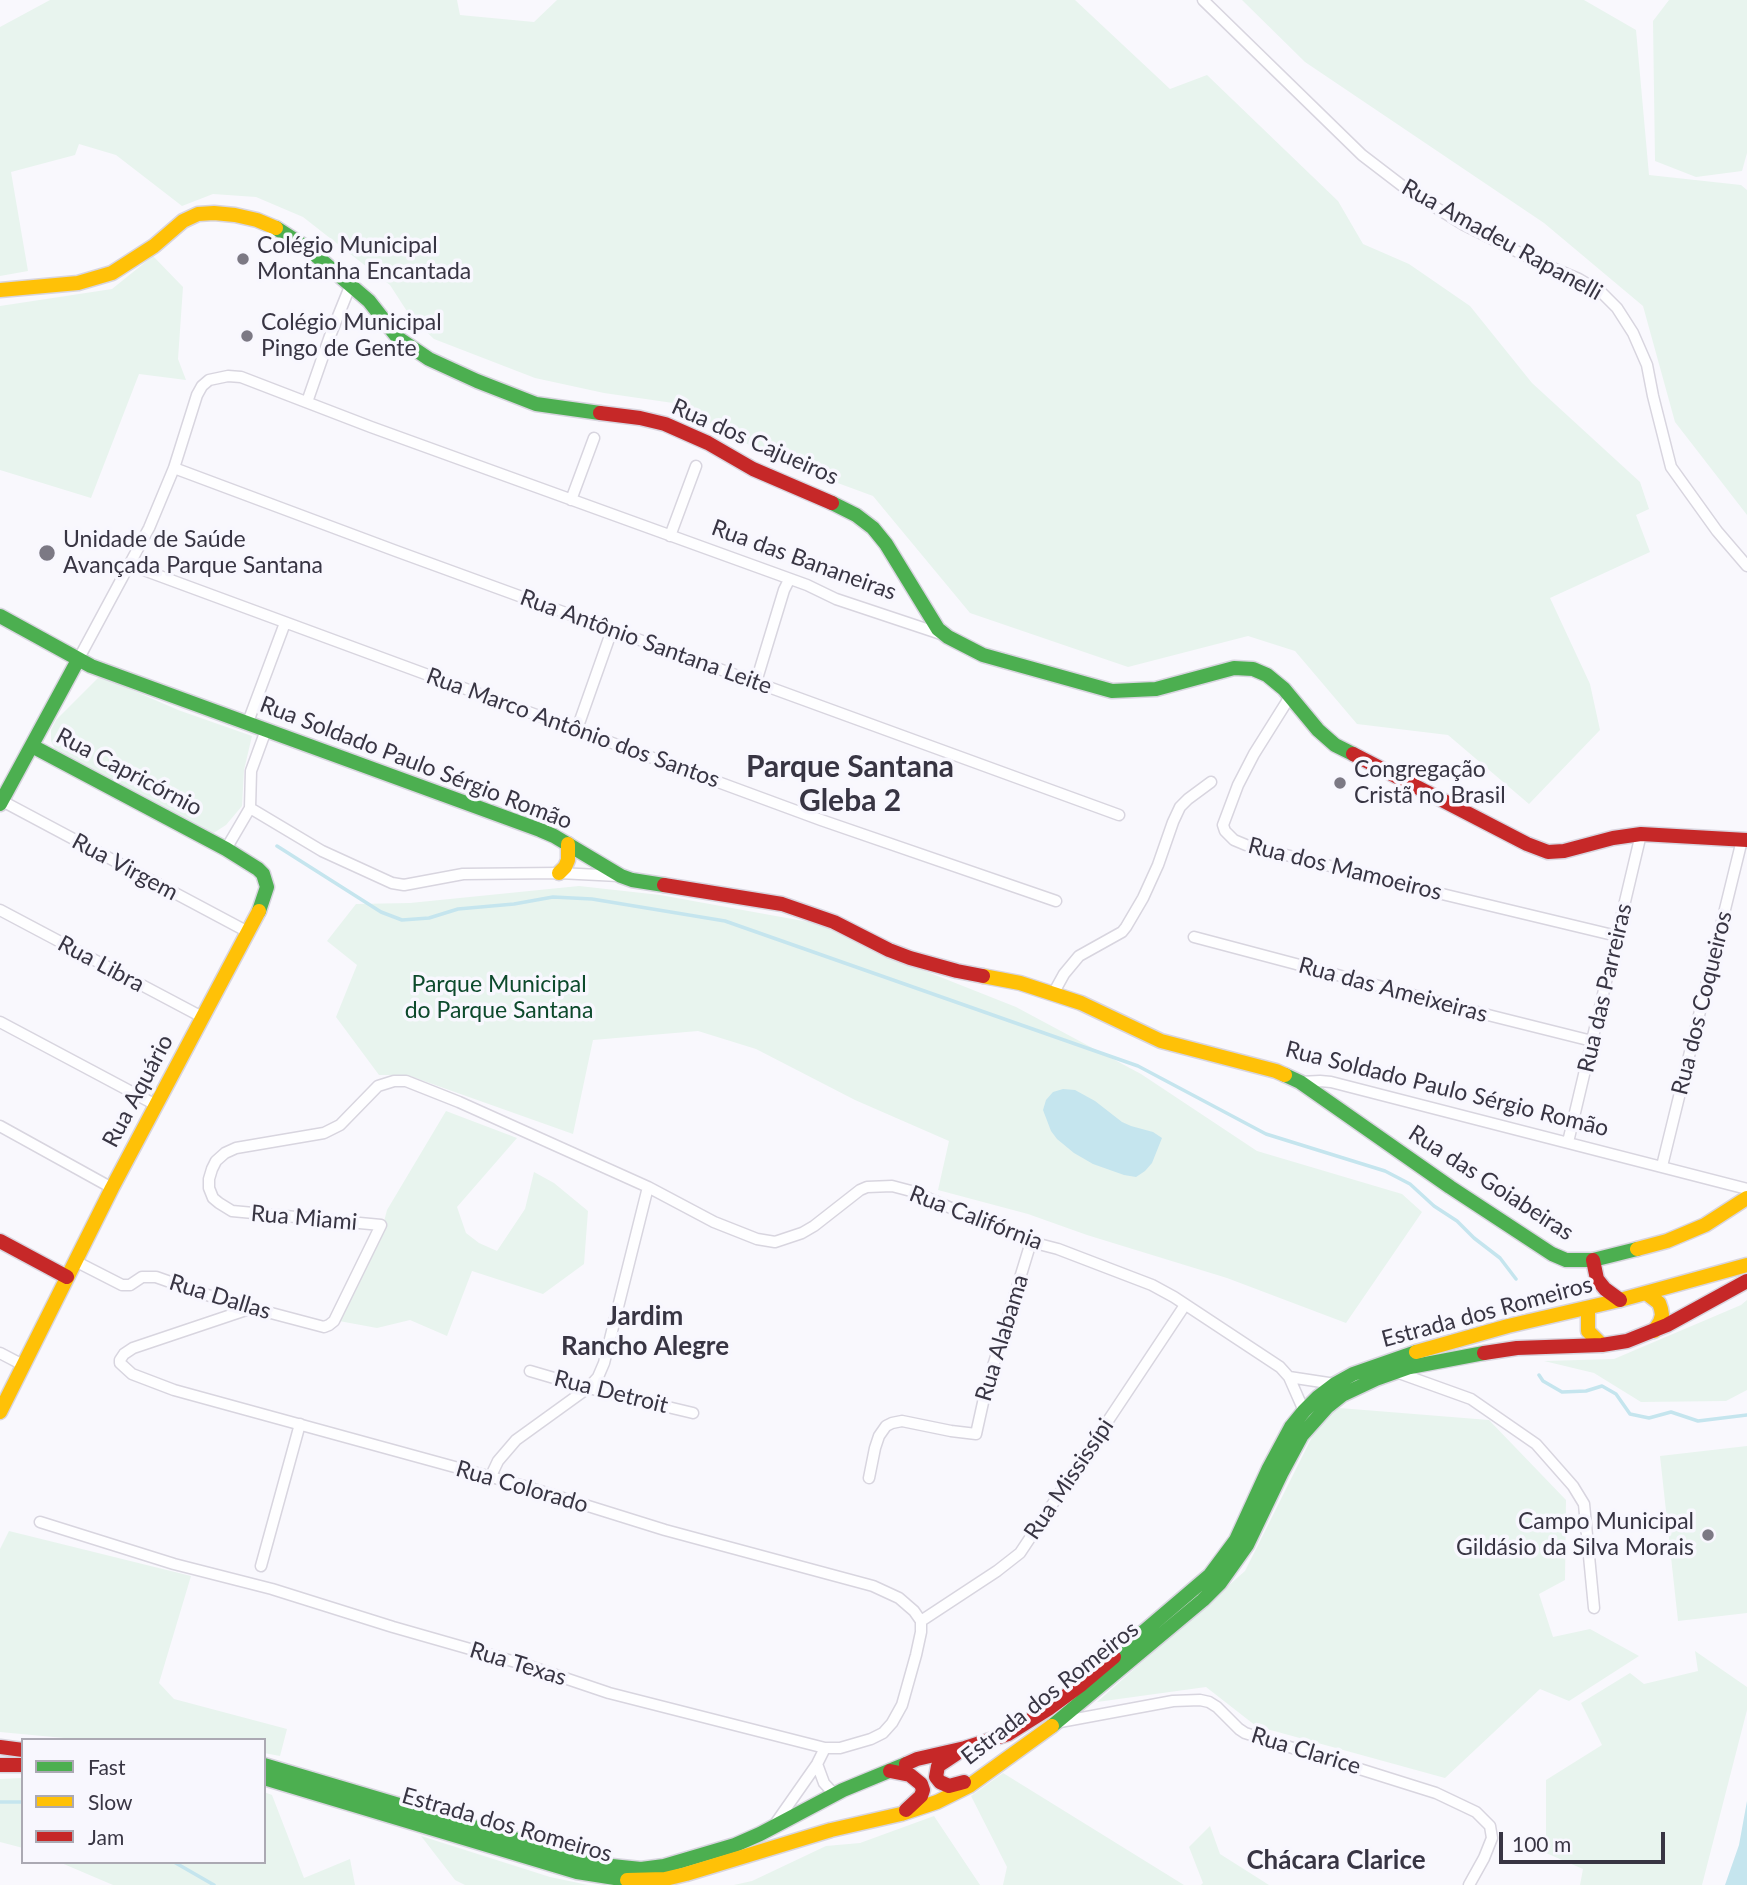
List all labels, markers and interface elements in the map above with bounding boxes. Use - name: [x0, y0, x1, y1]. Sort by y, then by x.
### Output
- street label: Rua Amadeu Rapanelli: [1397, 173, 1607, 307]
- place label: Colégio Municipal Montanha Encantada: [257, 232, 471, 286]
- marker: Colégio Municipal Montanha Encantada: [235, 251, 251, 267]
- place label: Colégio Municipal Pingo de Gente: [261, 309, 442, 363]
- marker: Colégio Municipal Pingo de Gente: [239, 328, 255, 344]
- street label: Rua dos Cajueiros: [667, 393, 843, 491]
- street label: Rua das Bananeiras: [708, 514, 900, 606]
- place label: Unidade de Saúde Avançada Parque Santana: [63, 526, 323, 580]
- marker: Unidade de Saúde Avançada Parque Santana: [37, 543, 57, 563]
- street label: Rua Antônio Santana Leite: [516, 584, 776, 700]
- street label: Rua Marco Antônio dos Santos: [423, 662, 723, 794]
- street label: Rua Soldado Paulo Sérgio Romão: [256, 691, 576, 835]
- street label: Rua Capricórnio: [51, 722, 207, 822]
- district label: Parque Santana Gleba 2: [746, 749, 954, 820]
- place label: Congregação Cristã no Brasil: [1354, 756, 1506, 810]
- marker: Congregação Cristã no Brasil: [1332, 775, 1348, 791]
- street label: Rua Virgem: [67, 828, 183, 906]
- street label: Rua dos Mamoeiros: [1245, 832, 1445, 906]
- street label: Rua das Parreiras: [1572, 901, 1638, 1075]
- street label: Rua dos Coqueiros: [1666, 908, 1738, 1098]
- street label: Rua Libra: [53, 930, 149, 998]
- street label: Rua das Ameixeiras: [1295, 951, 1491, 1029]
- park label: Parque Municipal do Parque Santana: [405, 971, 593, 1025]
- street label: Rua Aquário: [97, 1030, 179, 1152]
- street label: Rua Soldado Paulo Sérgio Romão: [1282, 1035, 1612, 1143]
- street label: Rua das Goiabeiras: [1403, 1119, 1579, 1247]
- street label: Rua Califórnia: [905, 1180, 1047, 1256]
- street label: Rua Miami: [250, 1200, 358, 1236]
- street label: Rua Dallas: [166, 1268, 274, 1326]
- street label: Rua Alabama: [970, 1271, 1034, 1405]
- street label: Estrada dos Romeiros: [1379, 1271, 1595, 1353]
- district label: Jardim Rancho Alegre: [561, 1301, 729, 1362]
- street label: Rua Detroit: [551, 1365, 671, 1419]
- street label: Rua Mississípi: [1018, 1413, 1120, 1545]
- street label: Rua Colorado: [453, 1455, 591, 1519]
- place label: Campo Municipal Gildásio da Silva Morais: [1456, 1508, 1694, 1562]
- marker: Campo Municipal Gildásio da Silva Morais: [1700, 1527, 1716, 1543]
- street label: Estrada dos Romeiros: [956, 1615, 1144, 1771]
- street label: Rua Texas: [466, 1636, 570, 1692]
- street label: Rua Clarice: [1248, 1721, 1364, 1781]
- legend: [21, 1738, 266, 1864]
- text: Fast: [88, 1754, 125, 1779]
- street label: Estrada dos Romeiros: [399, 1782, 615, 1868]
- text: Slow: [88, 1789, 132, 1814]
- scale bar: [1502, 1818, 1668, 1862]
- text: Jam: [88, 1824, 124, 1849]
- text: 100 m: [1512, 1831, 1571, 1856]
- district label: Chácara Clarice: [1246, 1845, 1426, 1877]

